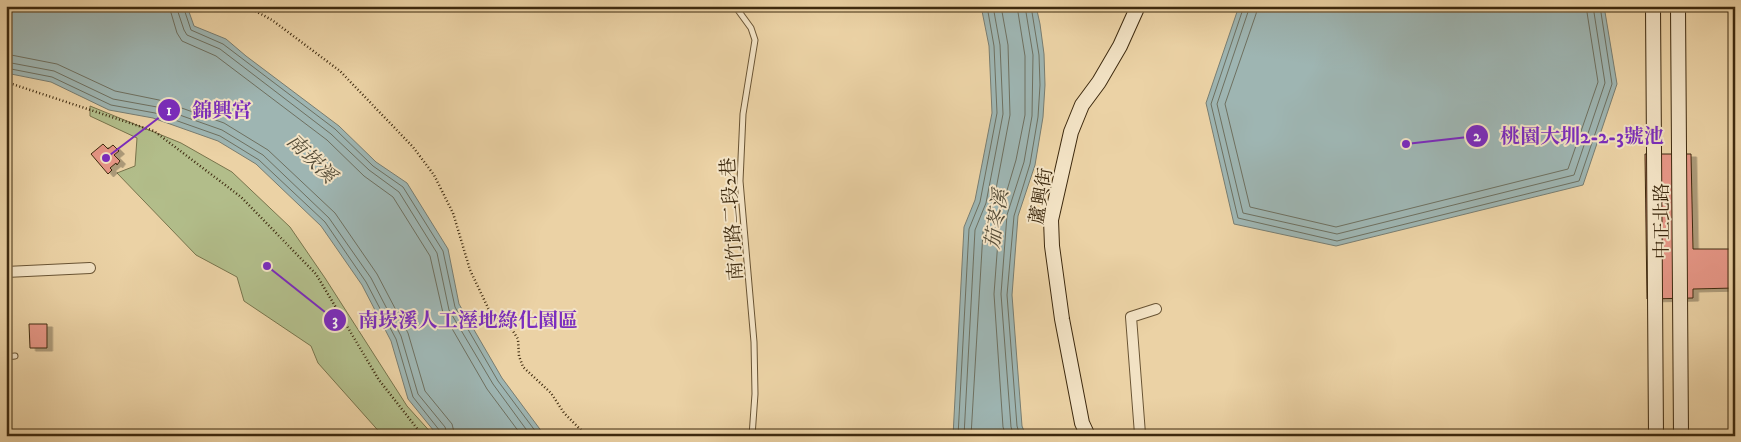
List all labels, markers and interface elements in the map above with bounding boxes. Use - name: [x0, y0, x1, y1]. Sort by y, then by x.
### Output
- callout: 錦興宮: [157, 92, 262, 127]
- text: 錦興宮: [192, 99, 252, 124]
- text: 1: [166, 101, 172, 120]
- callout: 桃園大圳2-2-3號池: [1465, 118, 1673, 153]
- text: 桃園大圳2-2-3號池: [1500, 125, 1664, 150]
- text: 2: [1473, 127, 1481, 146]
- water label: 南崁溪: [281, 129, 342, 191]
- street label: 南竹路二段2巷: [717, 157, 748, 281]
- street label: 蘆興街: [1025, 166, 1058, 226]
- street label: 中正北路: [1651, 183, 1674, 259]
- water label: 茄苳溪: [980, 186, 1015, 251]
- callout: 南崁溪人工溼地綠化園區: [323, 302, 588, 337]
- text: 南崁溪人工溼地綠化園區: [358, 309, 578, 334]
- text: 3: [332, 311, 338, 330]

